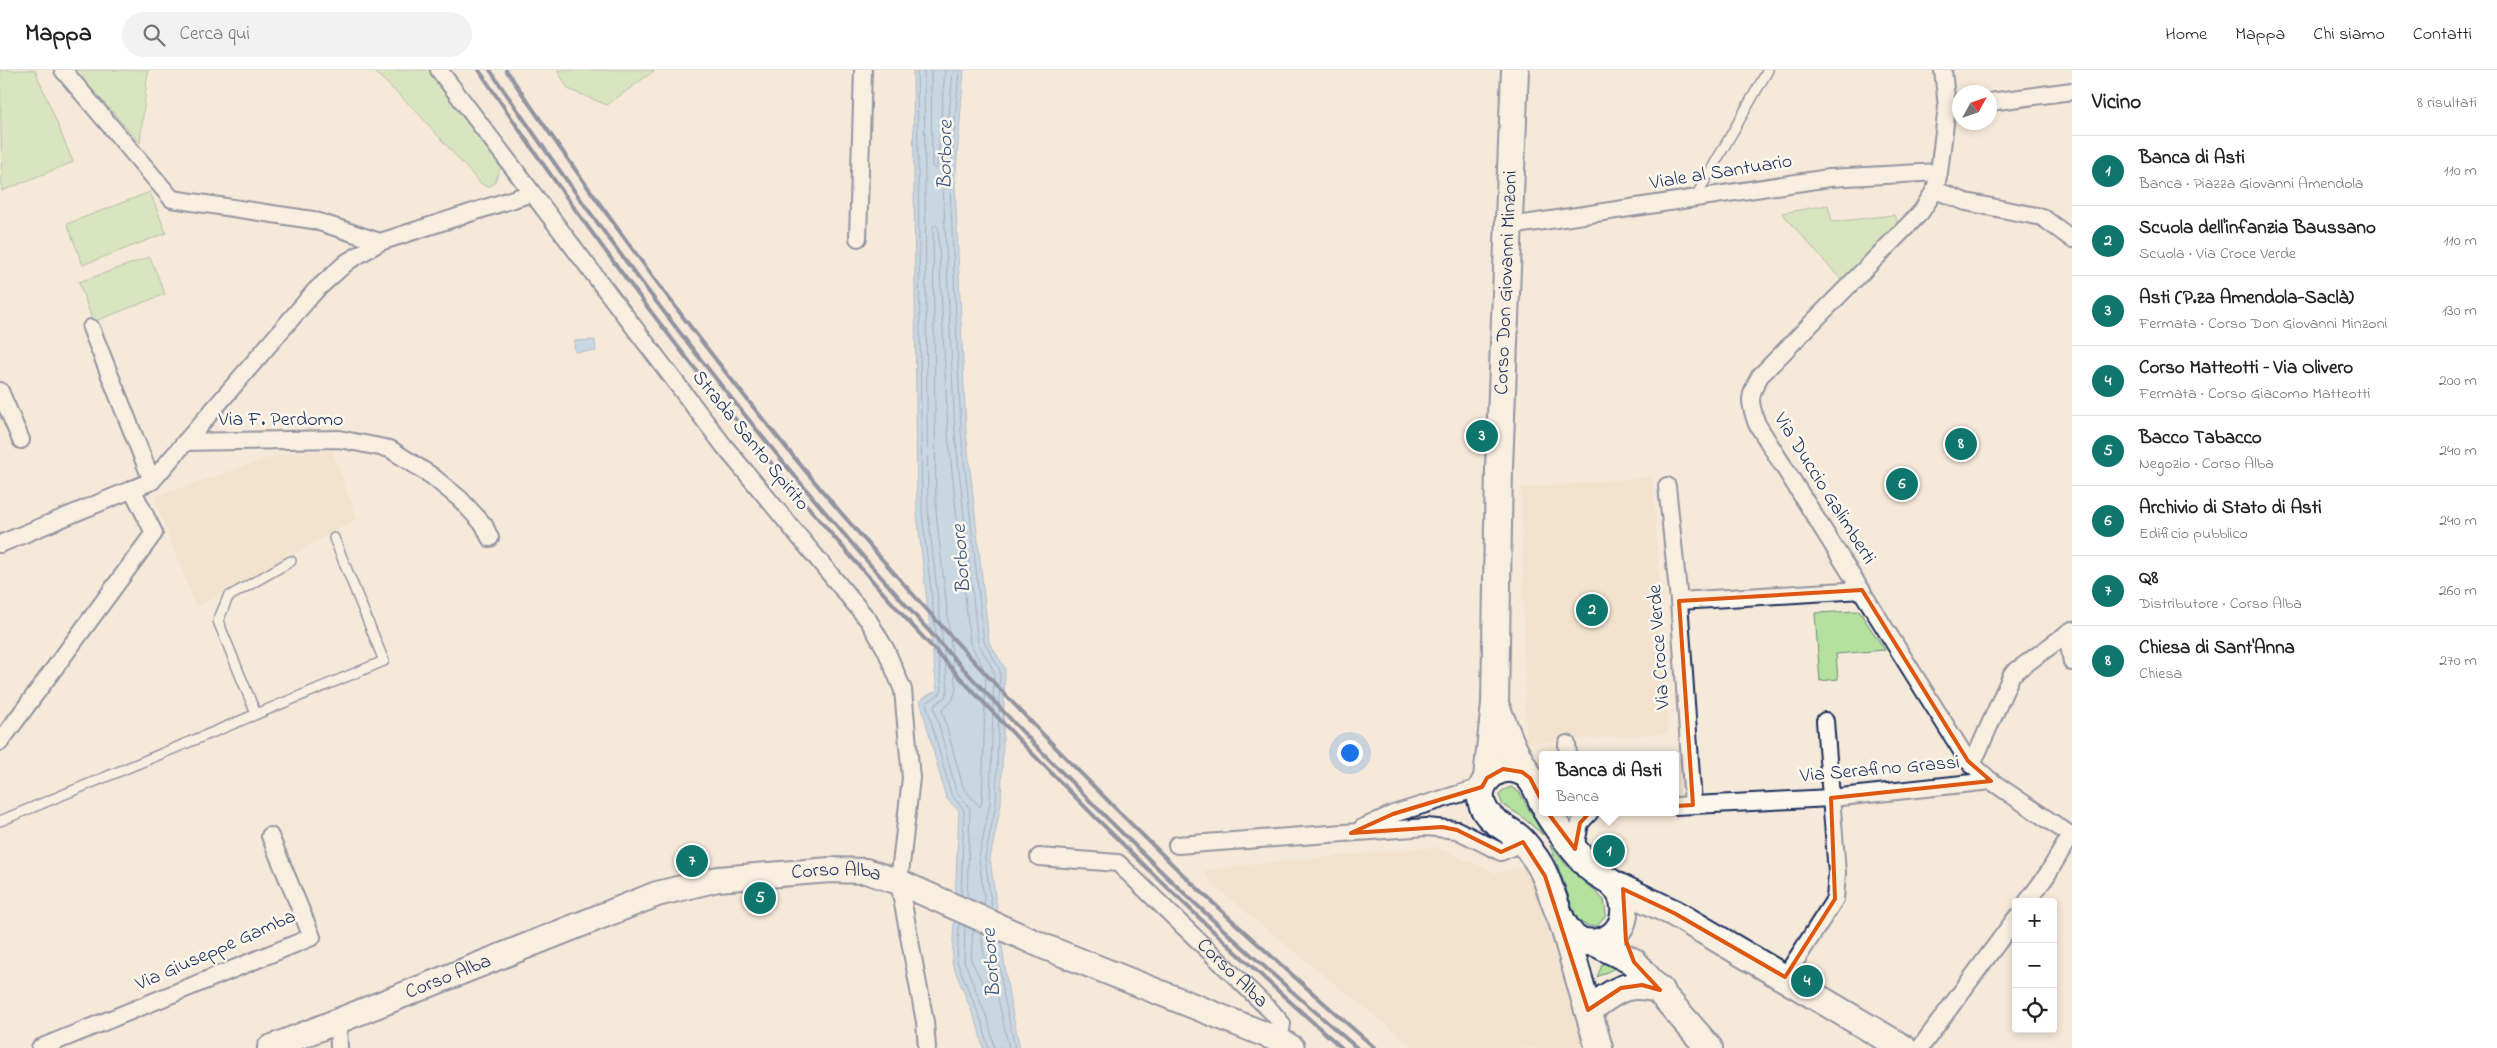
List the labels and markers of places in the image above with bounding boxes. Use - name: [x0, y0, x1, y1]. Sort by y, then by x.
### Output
- pin: 3: [1466, 417, 1498, 455]
- pin: 8: [1945, 425, 1977, 463]
- pin: 6: [1886, 465, 1918, 503]
- pin: 2: [1576, 591, 1608, 629]
- pin: 1: [1593, 832, 1625, 870]
- pin: 7: [676, 842, 708, 880]
- pin: 5: [744, 879, 776, 917]
- pin: 4: [1791, 962, 1823, 1000]

